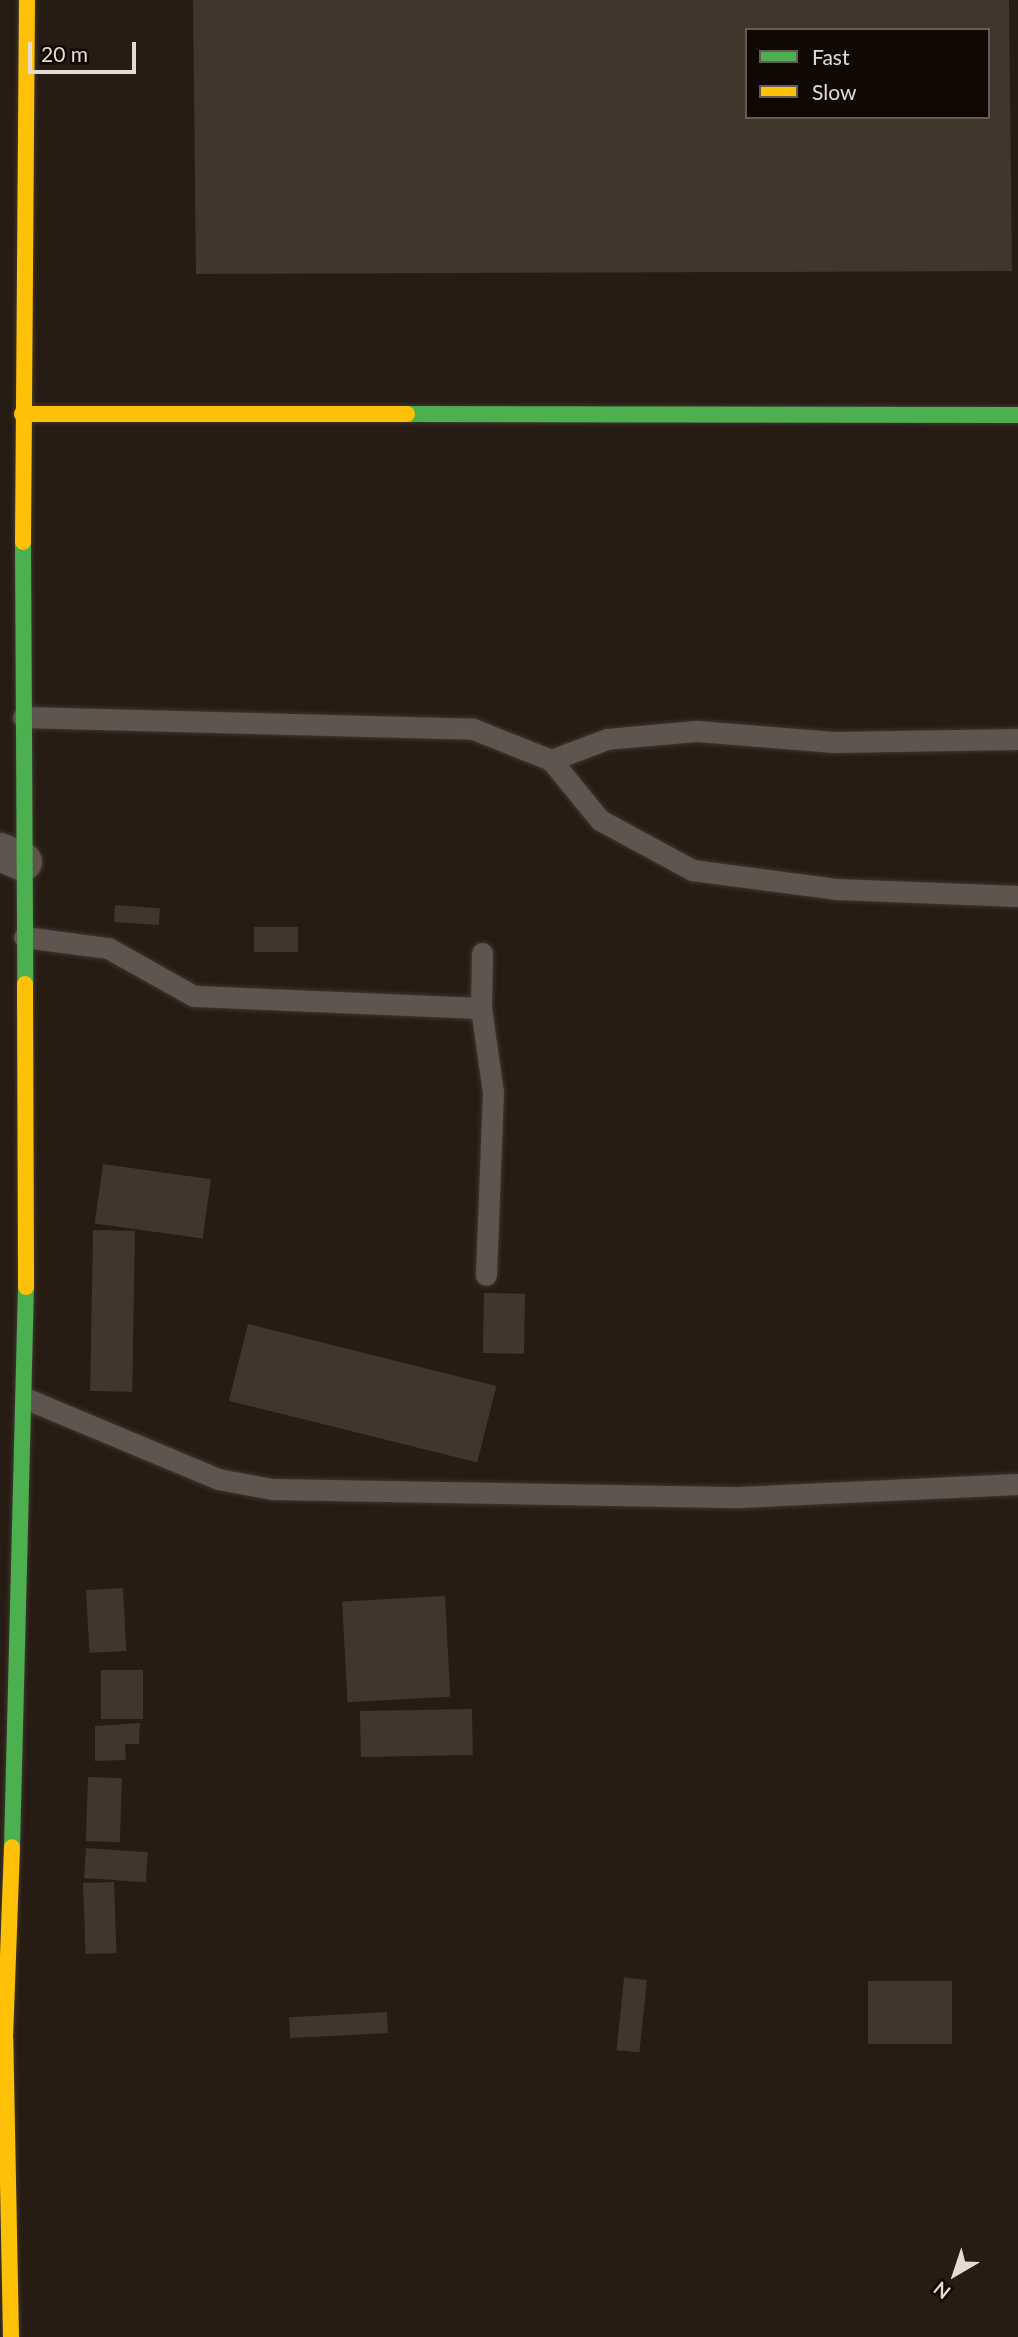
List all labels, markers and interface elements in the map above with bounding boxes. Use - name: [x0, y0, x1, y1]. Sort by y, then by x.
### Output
- scale bar: [32, 28, 140, 72]
- legend: [745, 28, 990, 119]
- text: 20 m: [41, 41, 88, 66]
- text: Fast: [812, 44, 849, 69]
- text: Slow: [812, 79, 856, 104]
- north arrow: [920, 2239, 990, 2309]
- text: N: [929, 2277, 954, 2304]

